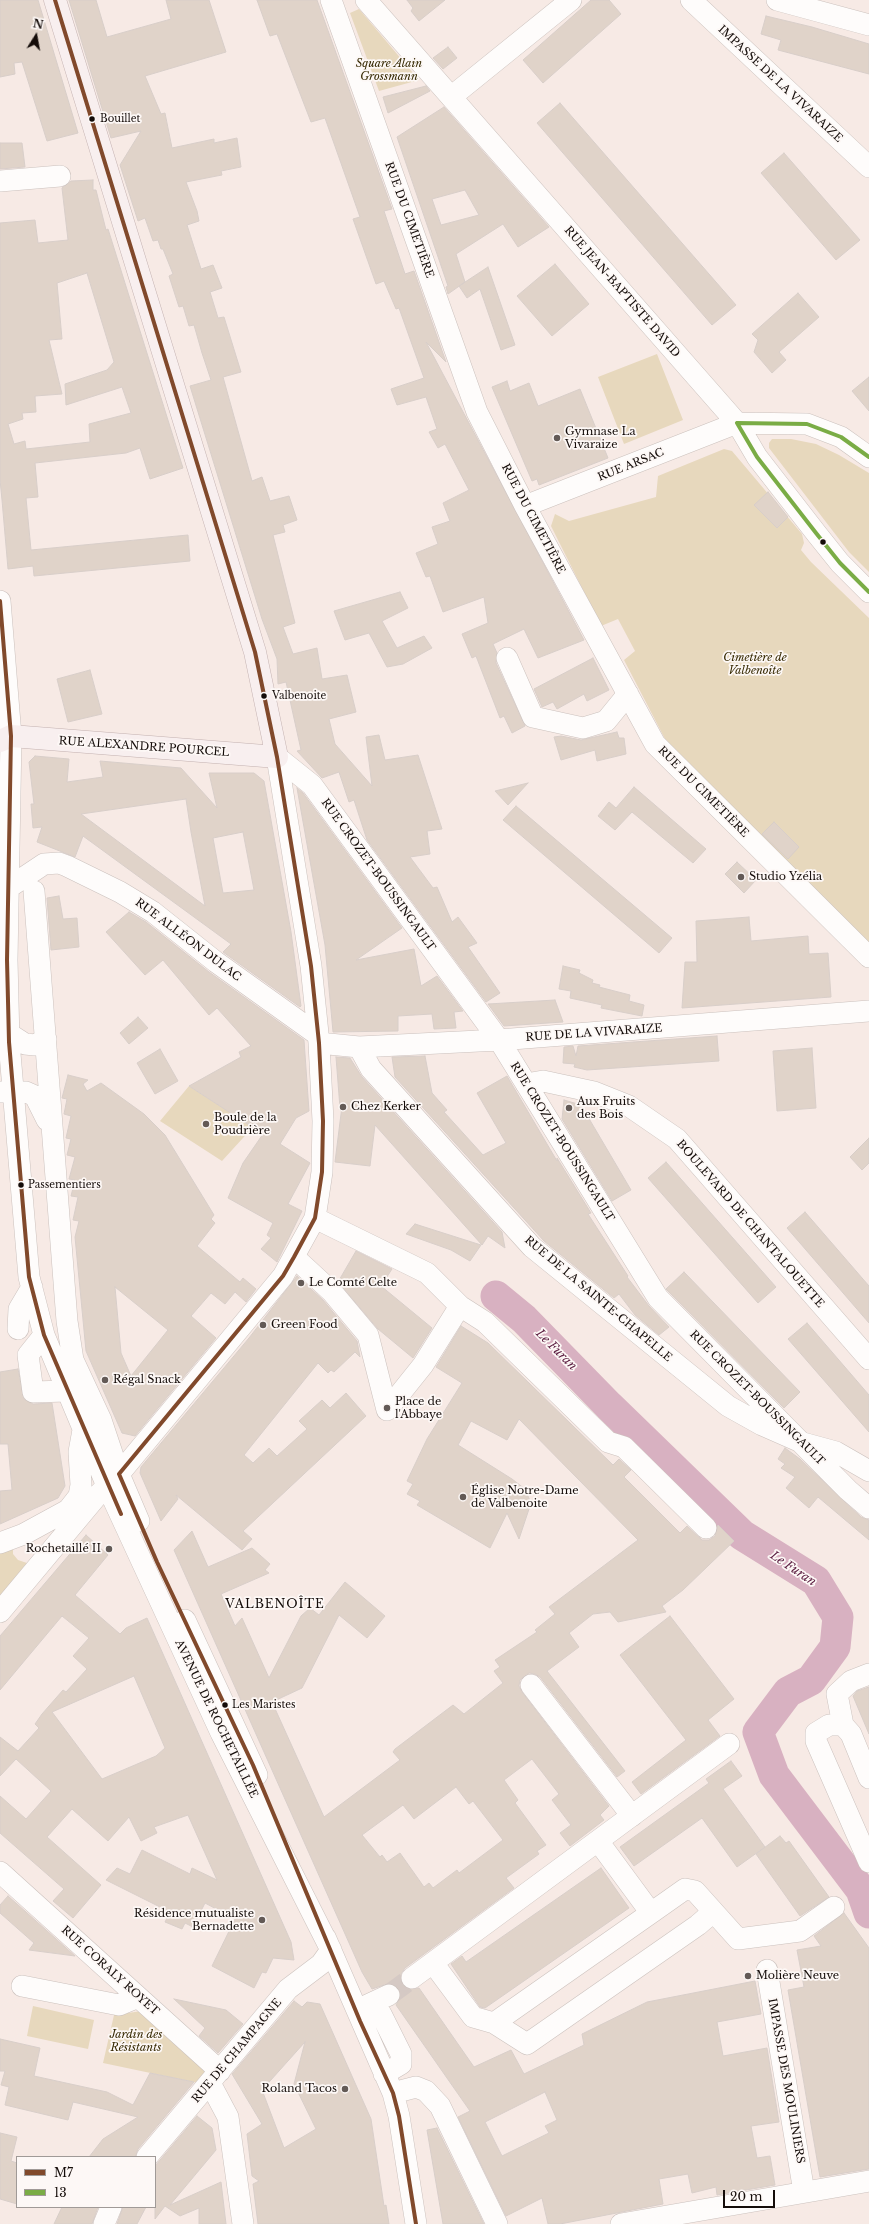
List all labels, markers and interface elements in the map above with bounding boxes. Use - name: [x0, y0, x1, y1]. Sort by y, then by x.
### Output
- north arrow: [16, 16, 56, 56]
- text: N: [32, 16, 45, 32]
- street label: IMPASSE DE LA VIVARAIZE: [715, 23, 845, 145]
- park label: Square Alain Grossmann: [356, 57, 422, 83]
- place label: Bouillet: [100, 113, 140, 125]
- marker: Bouillet: [87, 114, 97, 124]
- street label: RUE DU CIMETIÈRE: [382, 160, 436, 280]
- street label: RUE JEAN-BAPTISTE DAVID: [561, 224, 683, 360]
- place label: Gymnase La Vivaraize: [565, 425, 635, 451]
- marker: Gymnase La Vivaraize: [552, 433, 562, 443]
- street label: RUE ARSAC: [596, 446, 666, 484]
- street label: RUE DU CIMETIÈRE: [498, 462, 568, 576]
- unlabelled marker: [818, 537, 828, 547]
- park label: Cimetière de Valbenoîte: [723, 651, 787, 677]
- place label: Valbenoite: [272, 690, 326, 702]
- marker: Valbenoite: [259, 691, 269, 701]
- street label: RUE ALEXANDRE POURCEL: [58, 734, 230, 760]
- street label: RUE DU CIMETIÈRE: [655, 744, 751, 840]
- street label: RUE CROZET-BOUSSINGAULT: [318, 796, 438, 954]
- place label: Studio Yzélia: [749, 870, 822, 884]
- marker: Studio Yzélia: [736, 872, 746, 882]
- street label: RUE ALLÉON DULAC: [133, 896, 243, 984]
- street label: RUE DE LA VIVARAIZE: [525, 1022, 663, 1044]
- street label: RUE CROZET-BOUSSINGAULT: [507, 1060, 617, 1224]
- place label: Aux Fruits des Bois: [577, 1095, 635, 1121]
- place label: Chez Kerker: [351, 1100, 421, 1114]
- marker: Chez Kerker: [338, 1102, 348, 1112]
- marker: Aux Fruits des Bois: [564, 1103, 574, 1113]
- place label: Boule de la Poudrière: [214, 1111, 277, 1137]
- marker: Boule de la Poudrière: [201, 1119, 211, 1129]
- street label: BOULEVARD DE CHANTALOUETTE: [674, 1137, 826, 1311]
- place label: Passementiers: [28, 1179, 101, 1191]
- marker: Passementiers: [16, 1180, 26, 1190]
- street label: RUE DE LA SAINTE-CHAPELLE: [522, 1233, 674, 1365]
- place label: Le Comté Celte: [309, 1276, 397, 1290]
- marker: Le Comté Celte: [296, 1278, 306, 1288]
- place label: Green Food: [271, 1318, 338, 1332]
- marker: Green Food: [258, 1320, 268, 1330]
- water label: Le Furan: [533, 1327, 579, 1373]
- street label: RUE CROZET-BOUSSINGAULT: [687, 1328, 827, 1468]
- place label: Régal Snack: [113, 1373, 181, 1387]
- marker: Régal Snack: [100, 1375, 110, 1385]
- place label: Place de l'Abbaye: [395, 1395, 442, 1421]
- marker: Place de l'Abbaye: [382, 1403, 392, 1413]
- place label: Église Notre-Dame de Valbenoite: [471, 1484, 579, 1510]
- marker: Église Notre-Dame de Valbenoite: [458, 1492, 468, 1502]
- place label: Rochetaillé II: [26, 1542, 101, 1556]
- marker: Rochetaillé II: [104, 1544, 114, 1554]
- water label: Le Furan: [767, 1549, 819, 1589]
- district label: VALBENOÎTE: [225, 1598, 325, 1612]
- street label: AVENUE DE ROCHETAILLÉE: [172, 1638, 260, 1800]
- place label: Les Maristes: [232, 1699, 296, 1711]
- marker: Les Maristes: [220, 1700, 230, 1710]
- place label: Résidence mutualiste Bernadette: [134, 1907, 254, 1933]
- marker: Résidence mutualiste Bernadette: [257, 1915, 267, 1925]
- street label: RUE CORALY ROYET: [58, 1924, 162, 2018]
- place label: Molière Neuve: [756, 1969, 839, 1983]
- marker: Molière Neuve: [743, 1971, 753, 1981]
- street label: RUE DE CHAMPAGNE: [190, 1996, 284, 2106]
- street label: IMPASSE DES MOULINIERS: [765, 1997, 807, 2165]
- park label: Jardin des Résistants: [110, 2028, 162, 2054]
- place label: Roland Tacos: [262, 2082, 337, 2096]
- marker: Roland Tacos: [340, 2084, 350, 2094]
- legend: [16, 2156, 156, 2208]
- text: M7: [54, 2165, 73, 2180]
- scale bar: [725, 2182, 777, 2208]
- text: 13: [54, 2185, 67, 2200]
- text: 20 m: [730, 2189, 762, 2204]

